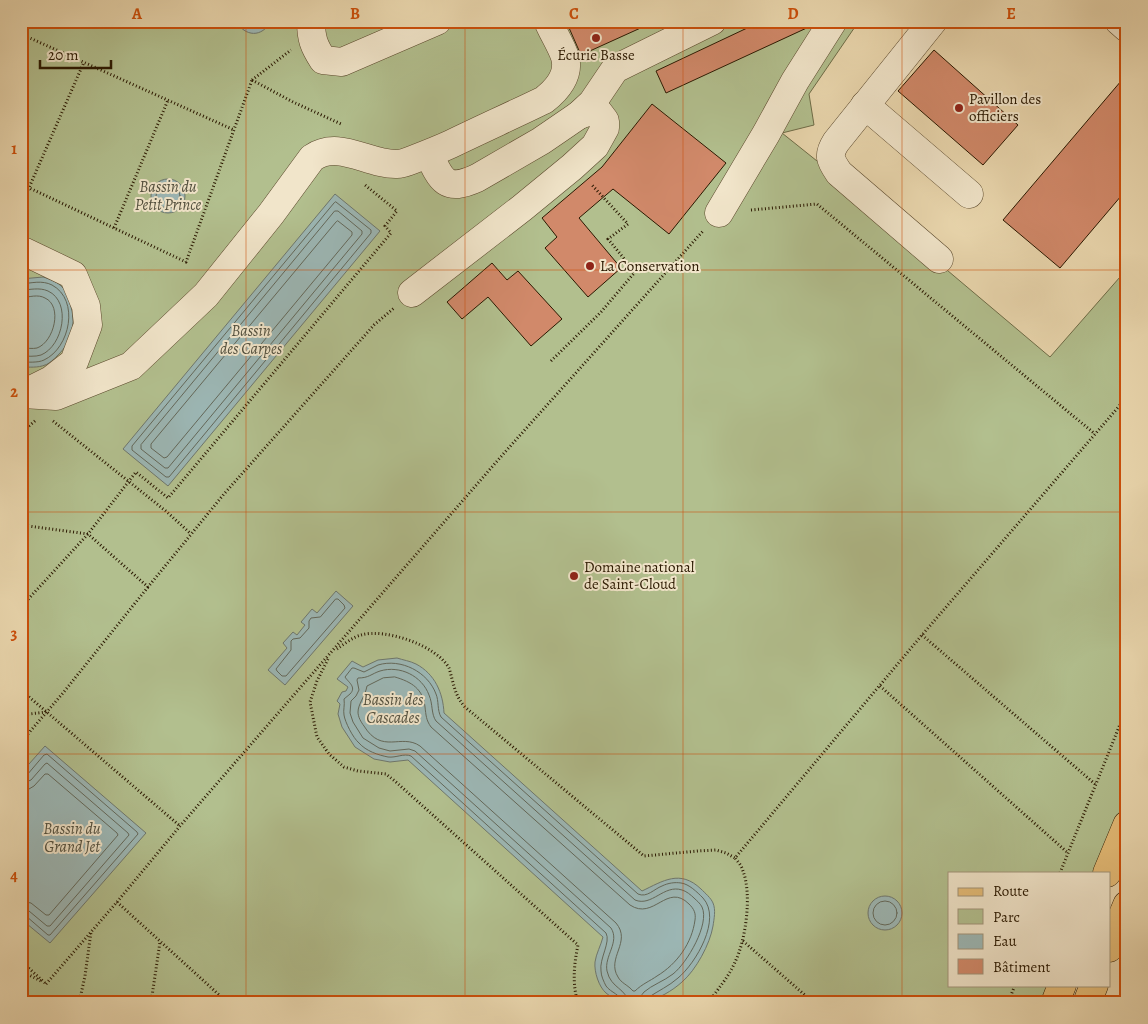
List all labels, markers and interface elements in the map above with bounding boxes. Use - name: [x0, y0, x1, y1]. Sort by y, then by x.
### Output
- text: A: [131, 3, 143, 25]
- text: B: [350, 3, 360, 25]
- text: C: [569, 3, 579, 25]
- text: D: [787, 3, 799, 25]
- text: E: [1006, 3, 1016, 25]
- marker: Écurie Basse: [590, 32, 602, 44]
- scale bar: [40, 38, 111, 70]
- text: 20 m: [48, 45, 79, 65]
- place label: Écurie Basse: [557, 45, 635, 65]
- place label: Pavillon des officiers: [969, 89, 1041, 126]
- marker: Pavillon des officiers: [953, 102, 965, 114]
- text: 1: [11, 138, 17, 160]
- water label: Bassin du Petit Prince: [135, 176, 202, 216]
- place label: La Conservation: [600, 256, 699, 276]
- marker: La Conservation: [584, 260, 596, 272]
- water label: Bassin des Carpes: [220, 320, 283, 360]
- text: 2: [10, 381, 18, 403]
- place label: Domaine national de Saint-Cloud: [584, 557, 695, 594]
- marker: Domaine national de Saint-Cloud: [568, 570, 580, 582]
- text: 3: [11, 623, 18, 645]
- water label: Bassin des Cascades: [363, 689, 424, 729]
- water label: Bassin du Grand Jet: [43, 818, 101, 858]
- text: 4: [10, 865, 18, 887]
- legend: [948, 872, 1110, 986]
- text: Route: [993, 881, 1029, 901]
- text: Parc: [993, 907, 1020, 927]
- text: Eau: [993, 931, 1018, 951]
- text: Bâtiment: [993, 957, 1051, 977]

